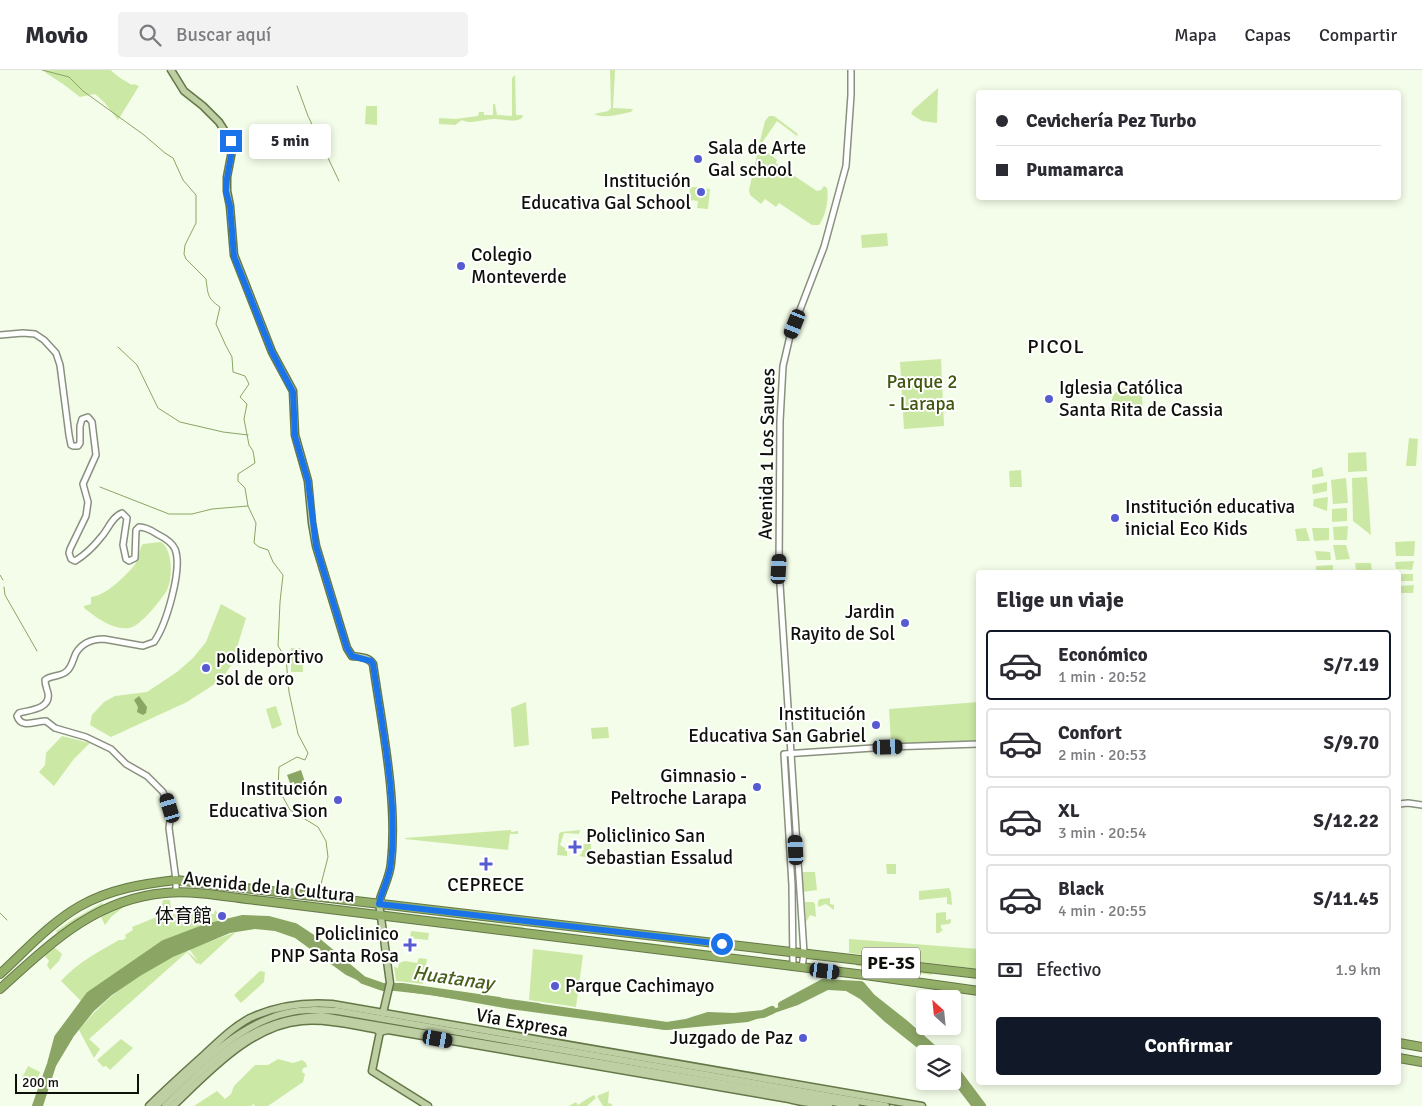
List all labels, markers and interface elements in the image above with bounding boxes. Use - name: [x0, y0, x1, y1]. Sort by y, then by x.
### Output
- search box: [118, 12, 468, 57]
- text: Movio: [25, 20, 88, 50]
- icon: search: [136, 21, 164, 49]
- text: Buscar aquí: [176, 23, 271, 47]
- text: Mapa: [1174, 24, 1217, 46]
- text: Capas: [1245, 24, 1291, 46]
- text: Compartir: [1319, 24, 1397, 46]
- text: Cevichería Pez Turbo: [1026, 109, 1196, 133]
- callout: 5 min: [248, 124, 331, 158]
- route end: [220, 130, 242, 152]
- text: 5 min: [271, 131, 309, 151]
- place label: Sala de Arte Gal school: [708, 136, 806, 182]
- marker: Sala de Arte Gal school: [692, 153, 704, 165]
- text: Pumamarca: [1026, 158, 1124, 182]
- place label: Institución Educativa Gal School: [521, 169, 691, 215]
- marker: Institución Educativa Gal School: [695, 186, 707, 198]
- place label: Colegio Monteverde: [471, 243, 567, 289]
- marker: Colegio Monteverde: [455, 260, 467, 272]
- car: [782, 307, 807, 341]
- district label: PICOL: [1027, 334, 1085, 359]
- street label: Avenida 1 Los Sauces: [754, 368, 780, 540]
- park label: Parque 2 - Larapa: [886, 370, 958, 416]
- place label: Iglesia Católica Santa Rita de Cassia: [1059, 376, 1223, 422]
- marker: Iglesia Católica Santa Rita de Cassia: [1043, 393, 1055, 405]
- place label: Institución educativa inicial Eco Kids: [1125, 495, 1295, 541]
- marker: Institución educativa inicial Eco Kids: [1109, 512, 1121, 524]
- car: [770, 554, 787, 584]
- text: Elige un viaje: [996, 586, 1124, 613]
- place label: Jardin Rayito de Sol: [790, 600, 895, 646]
- marker: Jardin Rayito de Sol: [899, 617, 911, 629]
- icon: car: [998, 643, 1043, 688]
- text: Económico: [1058, 643, 1148, 667]
- place label: polideportivo sol de oro: [216, 645, 324, 691]
- text: S/7.19: [1324, 653, 1379, 677]
- marker: polideportivo sol de oro: [200, 662, 212, 674]
- text: 1 min · 20:52: [1058, 667, 1147, 687]
- place label: Institución Educativa San Gabriel: [688, 702, 866, 748]
- marker: Institución Educativa San Gabriel: [870, 719, 882, 731]
- icon: car: [998, 721, 1043, 766]
- text: Confort: [1058, 721, 1122, 745]
- text: S/9.70: [1324, 731, 1379, 755]
- car: [872, 739, 903, 755]
- text: 2 min · 20:53: [1058, 745, 1147, 765]
- place label: Gimnasio - Peltroche Larapa: [610, 764, 747, 810]
- place label: Institución Educativa Sion: [209, 777, 328, 823]
- marker: Gimnasio - Peltroche Larapa: [751, 781, 763, 793]
- car: [158, 791, 181, 825]
- marker: Institución Educativa Sion: [332, 794, 344, 806]
- icon: car: [998, 799, 1043, 844]
- text: XL: [1058, 799, 1080, 823]
- text: S/12.22: [1313, 809, 1379, 833]
- text: 3 min · 20:54: [1058, 823, 1147, 843]
- place label: Policlinico San Sebastian Essalud: [586, 824, 733, 870]
- car: [787, 835, 804, 865]
- marker: Policlinico San Sebastian Essalud: [568, 840, 582, 854]
- marker: CEPRECE: [479, 857, 493, 871]
- street label: Avenida de la Cultura: [182, 866, 356, 908]
- place label: CEPRECE: [447, 873, 525, 897]
- icon: car: [998, 877, 1043, 922]
- text: Black: [1058, 877, 1104, 901]
- text: S/11.45: [1313, 887, 1379, 911]
- text: 4 min · 20:55: [1058, 901, 1147, 921]
- place label: 体育館: [155, 904, 212, 928]
- marker: 体育館: [216, 910, 228, 922]
- place label: Policlinico PNP Santa Rosa: [270, 922, 399, 968]
- route start: [711, 933, 733, 955]
- marker: Policlinico PNP Santa Rosa: [403, 938, 417, 952]
- road number: PE-3S: [862, 948, 920, 978]
- icon: cash: [996, 956, 1024, 984]
- text: Efectivo: [1036, 958, 1101, 982]
- water label: Huatanay: [411, 960, 498, 996]
- text: 1.9 km: [1335, 960, 1381, 980]
- car: [809, 962, 840, 980]
- place label: Parque Cachimayo: [565, 974, 714, 998]
- marker: Parque Cachimayo: [549, 980, 561, 992]
- north arrow: [916, 990, 961, 1035]
- map controls: [916, 990, 961, 1090]
- street label: Vía Expresa: [474, 1003, 570, 1043]
- button: Confirmar: [996, 1017, 1381, 1075]
- place label: Juzgado de Paz: [670, 1026, 793, 1050]
- car: [421, 1029, 454, 1049]
- marker: Juzgado de Paz: [797, 1032, 809, 1044]
- button: layers: [916, 1045, 961, 1090]
- scale bar: [15, 1071, 139, 1094]
- text: 200 m: [22, 1074, 59, 1091]

